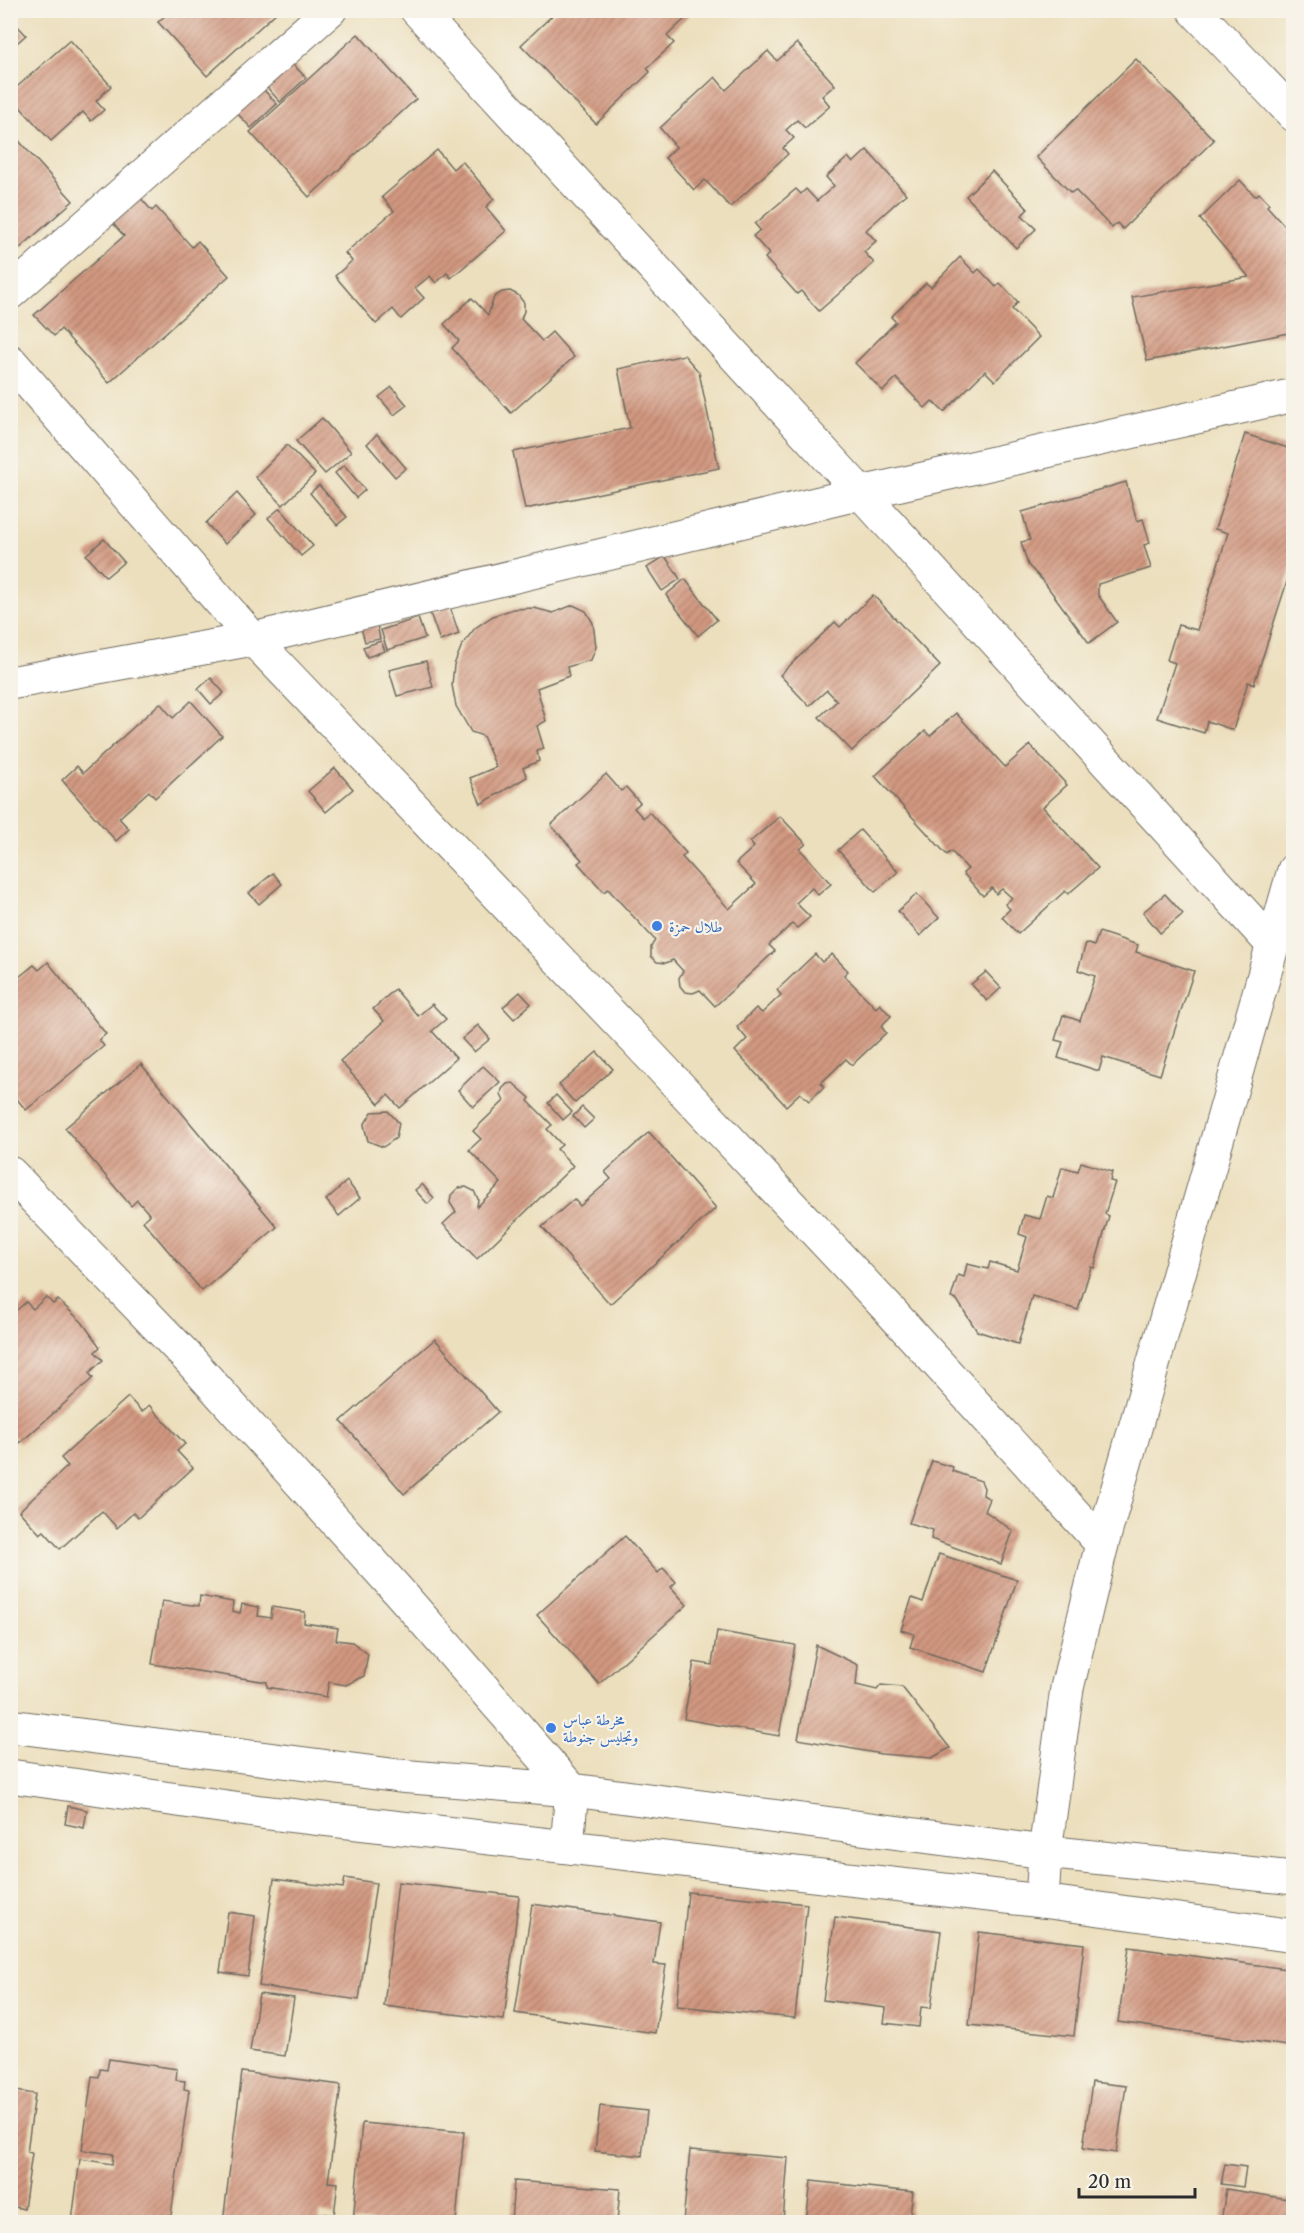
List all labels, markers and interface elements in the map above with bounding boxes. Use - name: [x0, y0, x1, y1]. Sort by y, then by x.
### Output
- place label: طلال حمزة: [669, 917, 723, 937]
- marker: طلال حمزة: [650, 919, 664, 933]
- place label: مخرطة عباس وتجليس جنوطة: [563, 1710, 638, 1747]
- marker: مخرطة عباس وتجليس جنوطة: [544, 1721, 558, 1735]
- scale bar: [1079, 2161, 1194, 2199]
- text: 20 m: [1088, 2171, 1132, 2193]

